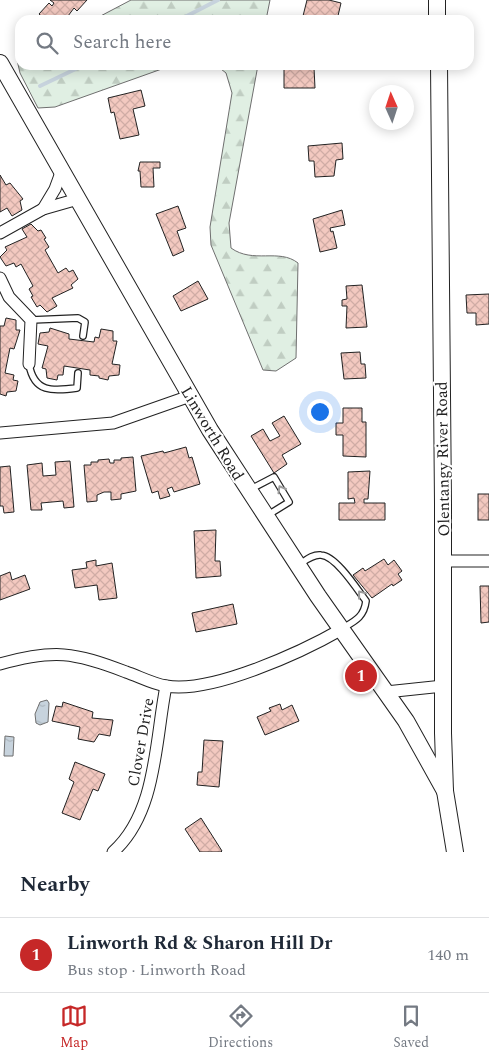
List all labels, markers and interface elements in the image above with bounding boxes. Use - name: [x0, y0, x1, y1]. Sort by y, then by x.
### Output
- search box: [15, 15, 474, 70]
- text: Search here: [73, 28, 172, 57]
- icon: search: [33, 29, 61, 57]
- north arrow: [369, 85, 414, 130]
- street label: Olentangy River Road: [430, 381, 456, 537]
- street label: Linworth Road: [174, 382, 250, 485]
- your location: [307, 399, 333, 425]
- one-way arrow: [278, 485, 288, 494]
- one-way arrow: [358, 591, 366, 600]
- pin: 1: [345, 657, 377, 695]
- street label: Clover Drive: [121, 696, 161, 789]
- text: Nearby: [20, 869, 90, 901]
- text: Linworth Rd & Sharon Hill Dr: [67, 929, 332, 958]
- text: 1: [32, 943, 40, 967]
- text: 140 m: [427, 943, 469, 967]
- text: Bus stop · Linworth Road: [67, 958, 246, 982]
- tab: Map: [60, 1002, 88, 1053]
- tab: Directions: [208, 1002, 273, 1053]
- tab: Saved: [393, 1002, 429, 1053]

